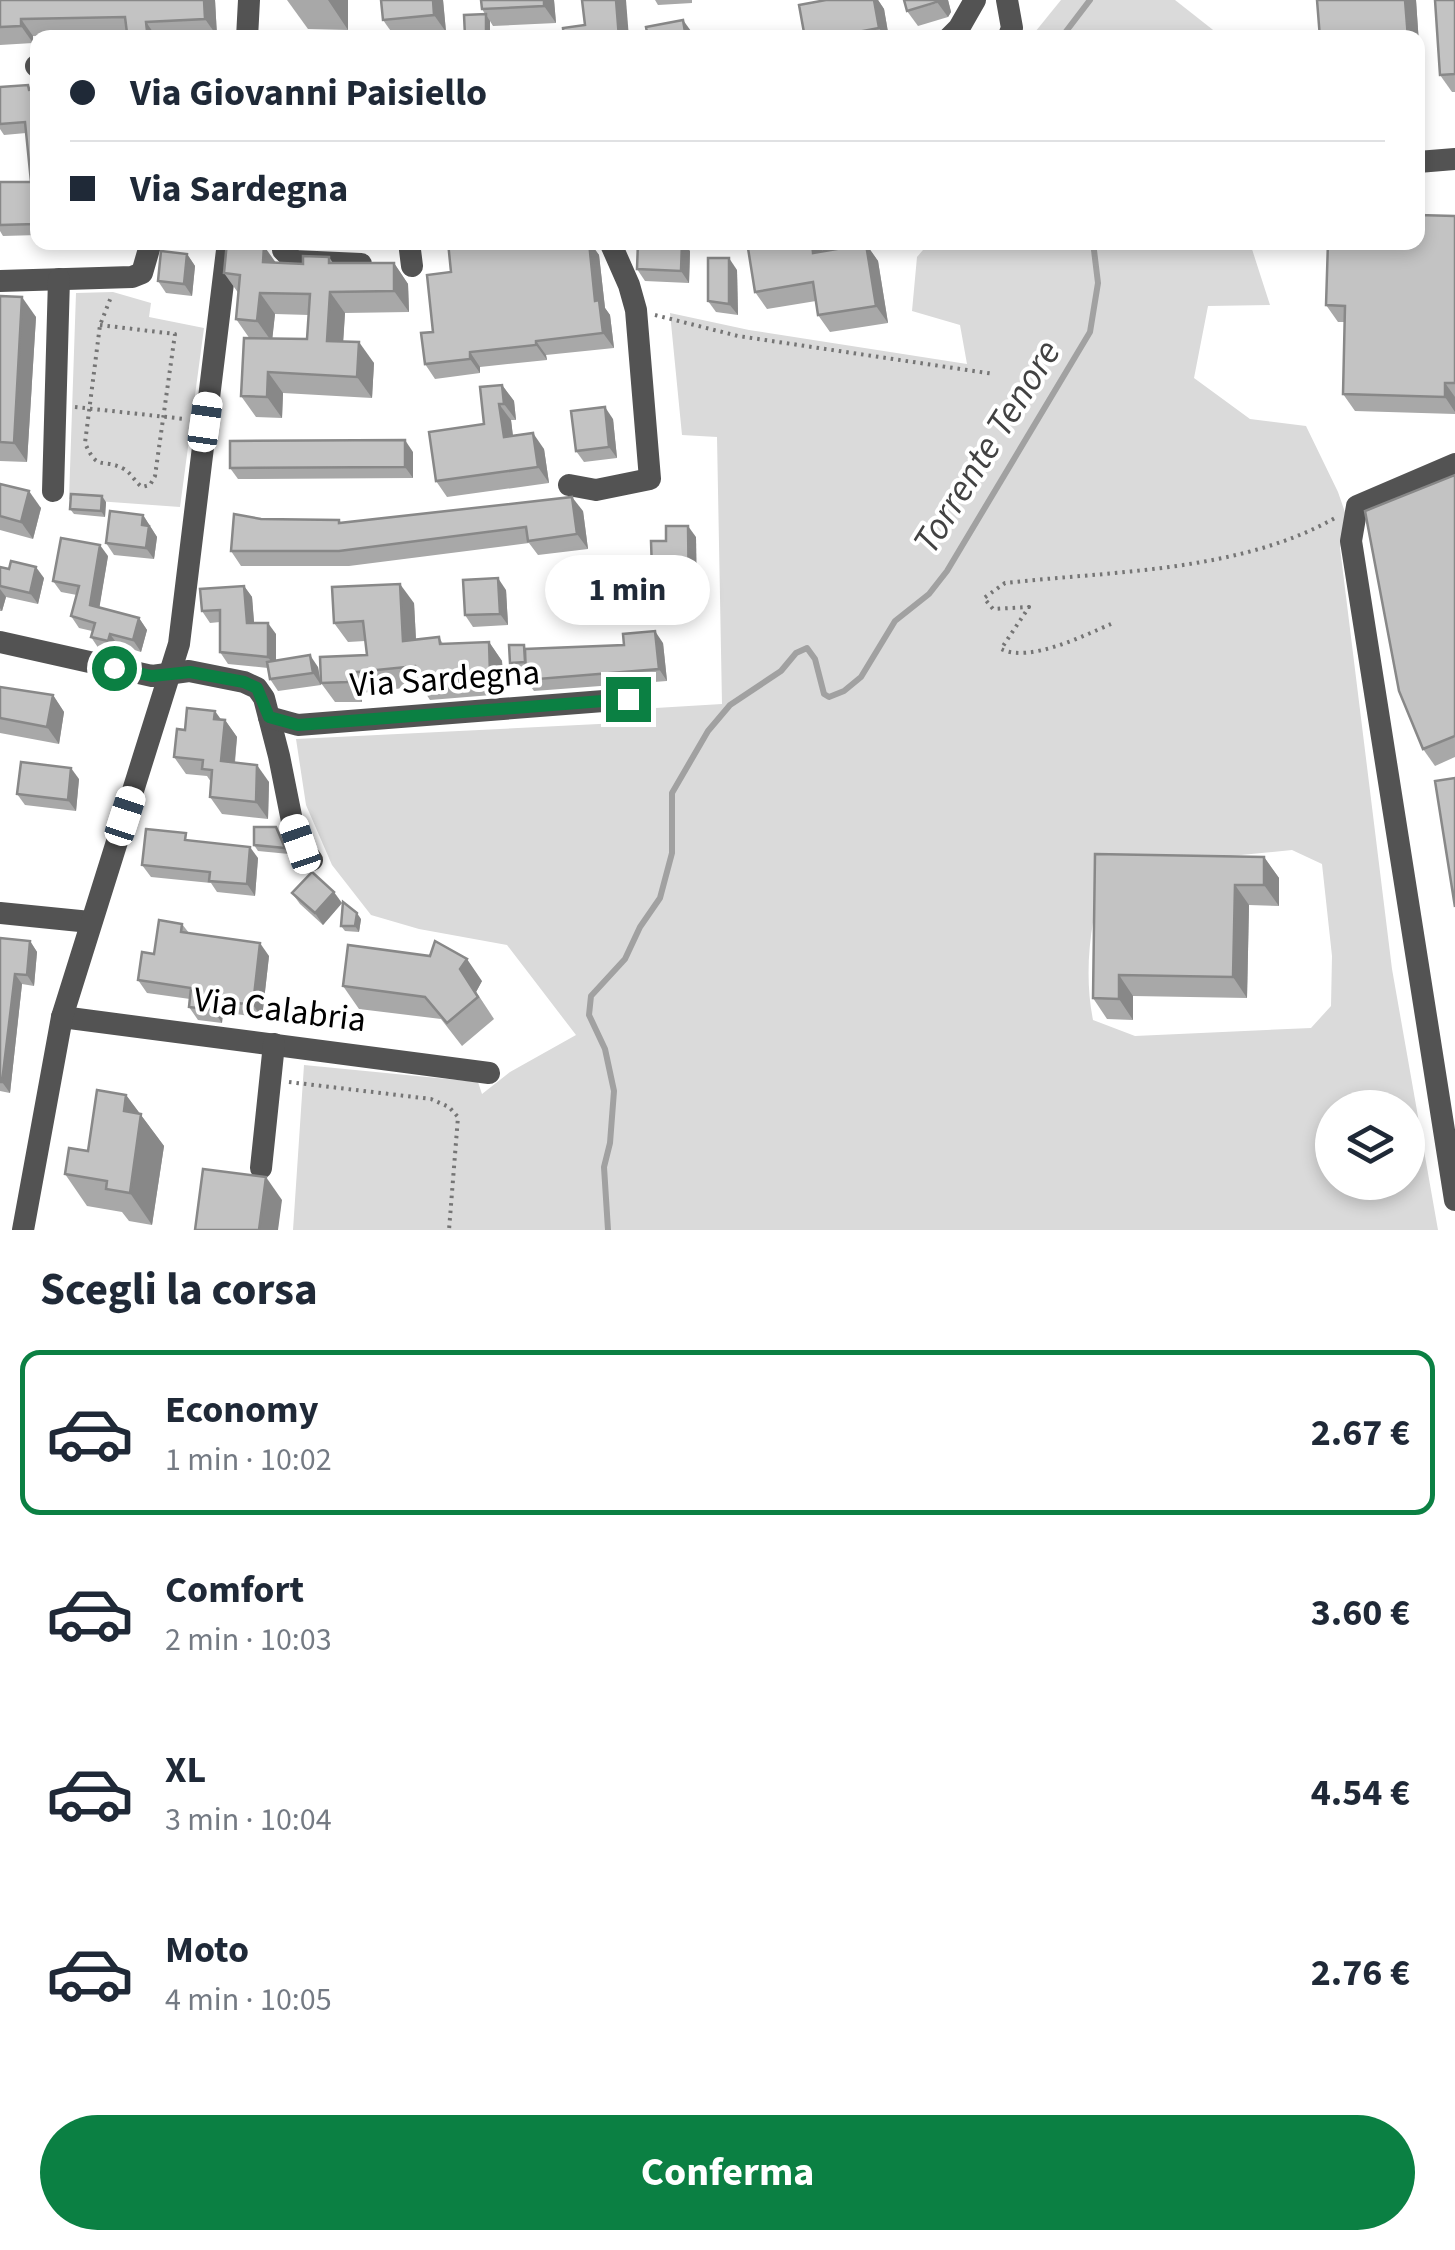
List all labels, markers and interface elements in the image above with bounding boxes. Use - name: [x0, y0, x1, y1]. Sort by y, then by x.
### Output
- text: Via Giovanni Paisiello: [130, 66, 487, 120]
- text: Via Sardegna: [130, 162, 348, 216]
- water label: Torrente Tenore: [900, 330, 1074, 564]
- car: [186, 390, 224, 454]
- callout: 1 min: [546, 554, 710, 624]
- text: 1 min: [589, 567, 666, 613]
- route start: [92, 646, 137, 691]
- street label: Via Sardegna: [348, 647, 542, 711]
- route end: [606, 677, 651, 722]
- car: [101, 783, 149, 849]
- car: [276, 811, 324, 877]
- street label: Via Calabria: [191, 975, 369, 1045]
- map controls: [1315, 1090, 1425, 1200]
- button: layers: [1315, 1090, 1425, 1200]
- text: Scegli la corsa: [40, 1258, 318, 1322]
- text: Economy: [165, 1383, 318, 1437]
- icon: car: [45, 1388, 135, 1478]
- text: 2.67 €: [1311, 1406, 1410, 1460]
- text: 1 min · 10:02: [165, 1437, 332, 1483]
- text: Comfort: [165, 1563, 304, 1617]
- icon: car: [45, 1568, 135, 1658]
- text: 3.60 €: [1311, 1586, 1410, 1640]
- text: 2 min · 10:03: [165, 1617, 332, 1663]
- text: XL: [165, 1743, 206, 1797]
- icon: car: [45, 1748, 135, 1838]
- text: 4.54 €: [1311, 1766, 1410, 1820]
- text: 3 min · 10:04: [165, 1797, 332, 1843]
- text: Moto: [165, 1923, 249, 1977]
- icon: car: [45, 1928, 135, 2018]
- text: 2.76 €: [1311, 1946, 1410, 2000]
- text: 4 min · 10:05: [165, 1977, 332, 2023]
- button: Conferma: [40, 2115, 1415, 2230]

